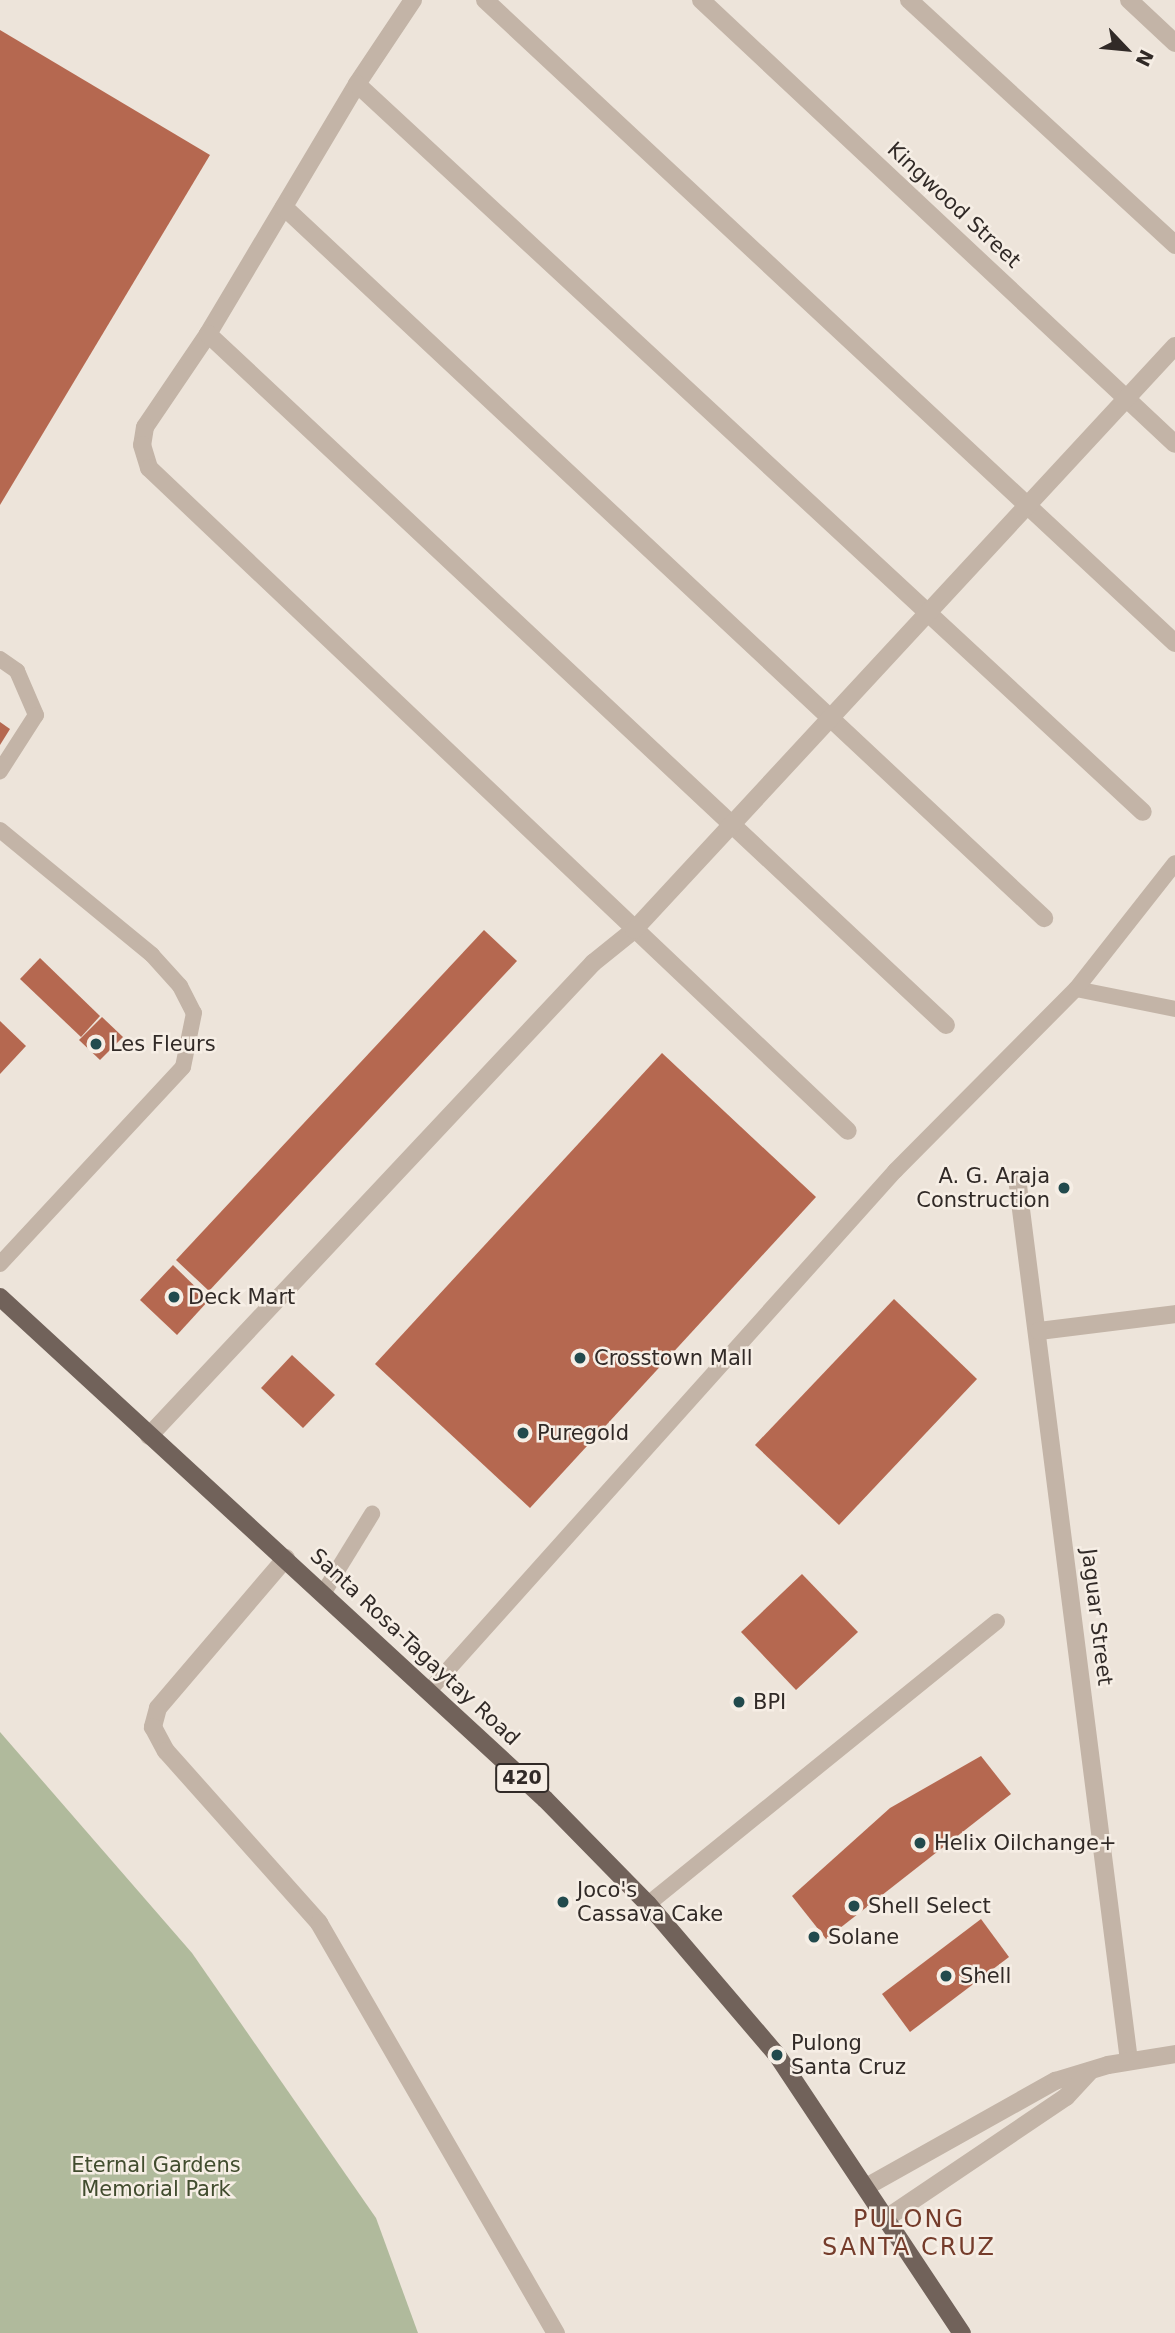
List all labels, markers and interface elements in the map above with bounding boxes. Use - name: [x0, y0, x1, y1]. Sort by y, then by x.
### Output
- north arrow: [1091, 14, 1161, 84]
- text: N: [1132, 46, 1158, 70]
- street label: Kingwood Street: [882, 137, 1026, 273]
- place label: Les Fleurs: [110, 1031, 216, 1057]
- marker: Les Fleurs: [88, 1036, 104, 1052]
- place label: A. G. Araja Construction: [916, 1163, 1050, 1213]
- marker: A. G. Araja Construction: [1056, 1180, 1072, 1196]
- place label: Deck Mart: [188, 1284, 295, 1310]
- marker: Deck Mart: [166, 1289, 182, 1305]
- place label: Crosstown Mall: [594, 1345, 752, 1371]
- marker: Crosstown Mall: [572, 1350, 588, 1366]
- place label: Puregold: [537, 1420, 629, 1446]
- marker: Puregold: [515, 1425, 531, 1441]
- street label: Santa Rosa-Tagaytay Road: [305, 1543, 525, 1751]
- street label: Jaguar Street: [1076, 1547, 1118, 1687]
- place label: BPI: [753, 1689, 786, 1715]
- marker: BPI: [731, 1694, 747, 1710]
- road number: 420: [494, 1762, 550, 1794]
- place label: Helix Oilchange+: [934, 1830, 1117, 1856]
- marker: Helix Oilchange+: [912, 1835, 928, 1851]
- place label: Joco's Cassava Cake: [577, 1877, 723, 1927]
- place label: Shell Select: [868, 1893, 991, 1919]
- marker: Joco's Cassava Cake: [555, 1894, 571, 1910]
- marker: Shell Select: [846, 1898, 862, 1914]
- place label: Solane: [828, 1924, 899, 1950]
- marker: Solane: [806, 1929, 822, 1945]
- place label: Shell: [960, 1963, 1011, 1989]
- marker: Shell: [938, 1968, 954, 1984]
- place label: Pulong Santa Cruz: [791, 2030, 906, 2080]
- marker: Pulong Santa Cruz: [769, 2047, 785, 2063]
- park label: Eternal Gardens Memorial Park: [71, 2152, 241, 2202]
- district label: PULONG SANTA CRUZ: [823, 2206, 995, 2262]

